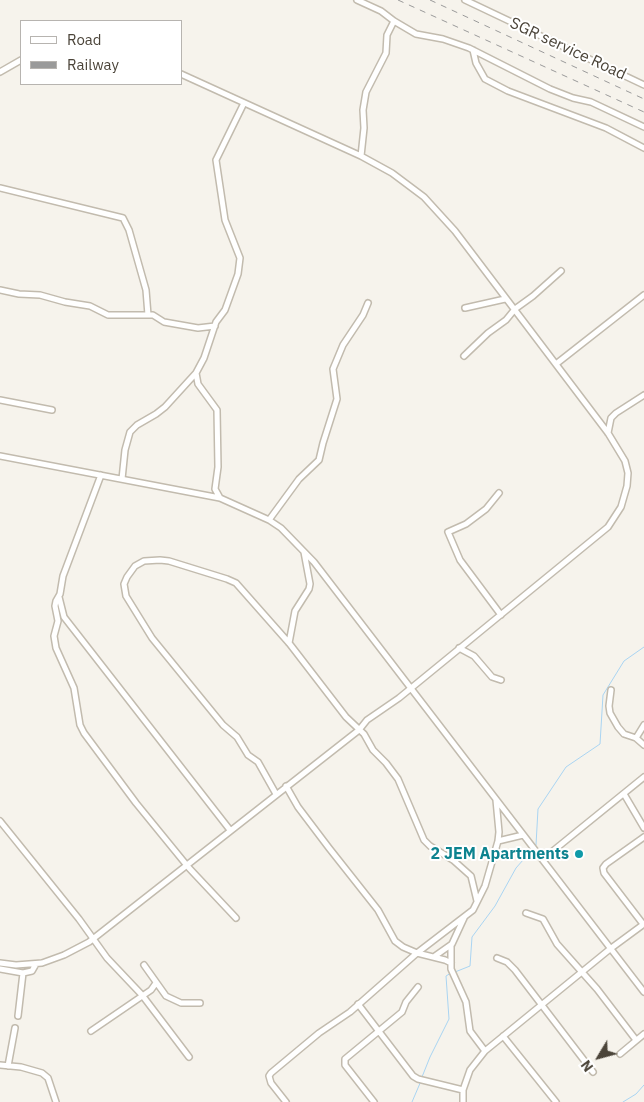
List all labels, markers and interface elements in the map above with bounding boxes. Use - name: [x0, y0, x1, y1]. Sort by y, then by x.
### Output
- street label: SGR service Road: [507, 14, 629, 84]
- legend: [20, 20, 182, 85]
- text: Road: [67, 30, 102, 49]
- text: Railway: [67, 55, 119, 74]
- place label: 2 JEM Apartments: [431, 844, 569, 864]
- marker: 2 JEM Apartments: [573, 848, 585, 860]
- north arrow: [574, 1032, 624, 1082]
- text: N: [577, 1057, 597, 1075]

